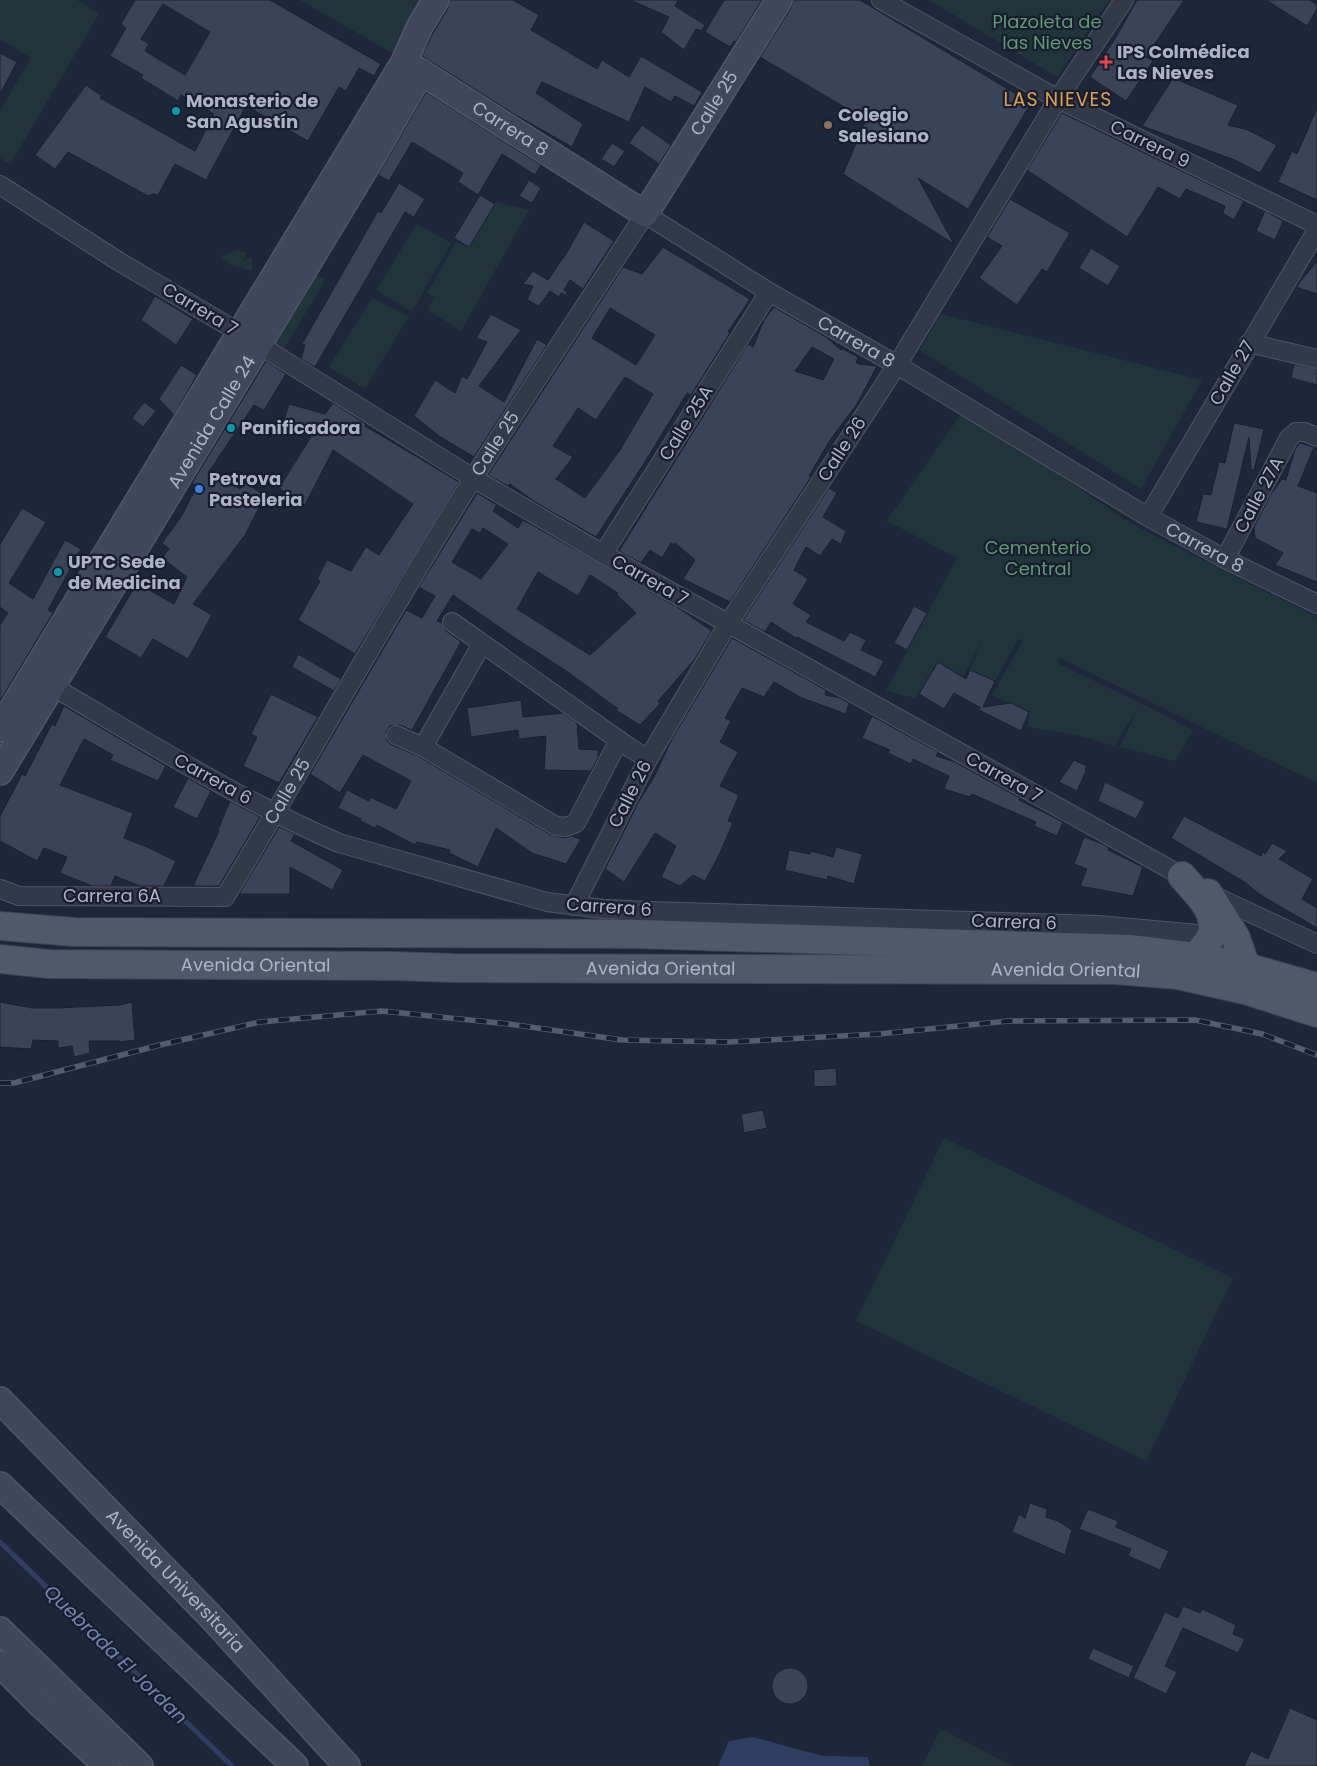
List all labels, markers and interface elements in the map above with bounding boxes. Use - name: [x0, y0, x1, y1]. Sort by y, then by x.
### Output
- park label: Plazoleta de las Nieves: [992, 9, 1102, 55]
- place label: IPS Colmédica Las Nieves: [1117, 39, 1250, 85]
- marker: IPS Colmédica Las Nieves: [1099, 55, 1113, 69]
- street label: Calle 25: [684, 66, 744, 141]
- district label: LAS NIEVES: [1004, 86, 1112, 113]
- place label: Monasterio de San Agustín: [186, 88, 318, 134]
- street label: Carrera 8: [468, 95, 553, 162]
- place label: Colegio Salesiano: [838, 102, 929, 148]
- marker: Monasterio de San Agustín: [170, 105, 182, 117]
- street label: Carrera 9: [1106, 114, 1194, 174]
- marker: Colegio Salesiano: [822, 119, 834, 131]
- street label: Carrera 7: [158, 276, 243, 341]
- street label: Carrera 8: [813, 309, 900, 373]
- street label: Calle 27: [1203, 336, 1260, 410]
- street label: Avenida Calle 24: [162, 351, 261, 493]
- street label: Calle 25A: [653, 380, 719, 465]
- street label: Calle 25: [465, 406, 525, 481]
- street label: Calle 26: [811, 411, 872, 486]
- place label: Panificadora: [241, 415, 360, 440]
- marker: Panificadora: [225, 422, 237, 434]
- street label: Calle 27A: [1228, 452, 1289, 537]
- place label: Petrova Pasteleria: [209, 466, 303, 512]
- marker: Petrova Pasteleria: [193, 483, 205, 495]
- street label: Carrera 8: [1161, 516, 1248, 578]
- park label: Cementerio Central: [985, 535, 1091, 581]
- street label: Carrera 7: [607, 548, 693, 611]
- place label: UPTC Sede de Medicina: [68, 549, 181, 595]
- marker: UPTC Sede de Medicina: [52, 566, 64, 578]
- street label: Carrera 7: [961, 745, 1047, 808]
- street label: Carrera 6: [170, 747, 257, 810]
- street label: Calle 25: [258, 753, 316, 829]
- street label: Calle 26: [602, 756, 657, 832]
- street label: Carrera 6A: [63, 883, 161, 908]
- street label: Carrera 6: [565, 891, 653, 922]
- street label: Carrera 6: [971, 908, 1057, 935]
- street label: Avenida Oriental: [181, 952, 331, 978]
- street label: Avenida Oriental: [586, 955, 736, 981]
- street label: Avenida Oriental: [991, 957, 1142, 984]
- street label: Avenida Universitaria: [101, 1503, 251, 1658]
- water label: Quebrada El Jordan: [38, 1579, 193, 1730]

